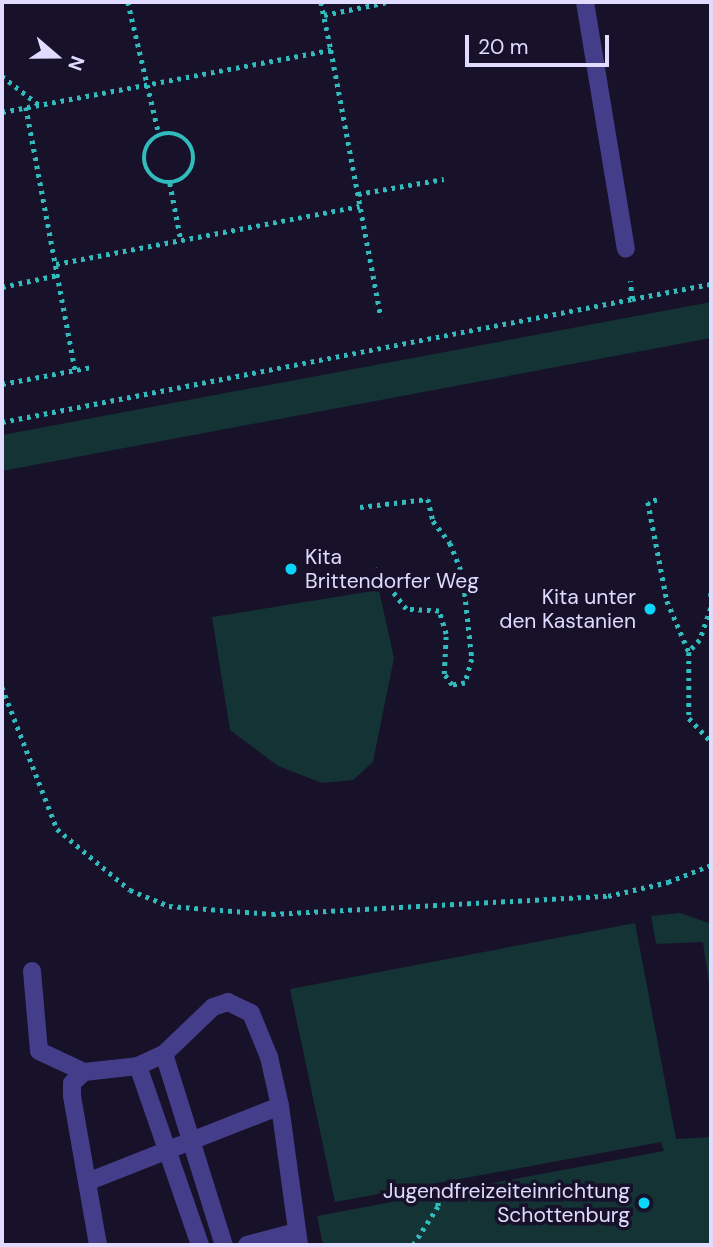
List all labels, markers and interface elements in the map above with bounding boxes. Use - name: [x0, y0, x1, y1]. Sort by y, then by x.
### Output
- north arrow: [21, 21, 91, 91]
- scale bar: [468, 21, 612, 65]
- text: 20 m: [478, 33, 529, 61]
- text: N: [62, 53, 90, 74]
- place label: Kita Brittendorfer Weg: [305, 544, 479, 594]
- marker: Kita Brittendorfer Weg: [283, 561, 299, 577]
- place label: Kita unter den Kastanien: [499, 584, 636, 634]
- marker: Kita unter den Kastanien: [642, 601, 658, 617]
- place label: Jugendfreizeiteinrichtung Schottenburg: [383, 1178, 630, 1228]
- marker: Jugendfreizeiteinrichtung Schottenburg: [636, 1195, 652, 1211]

